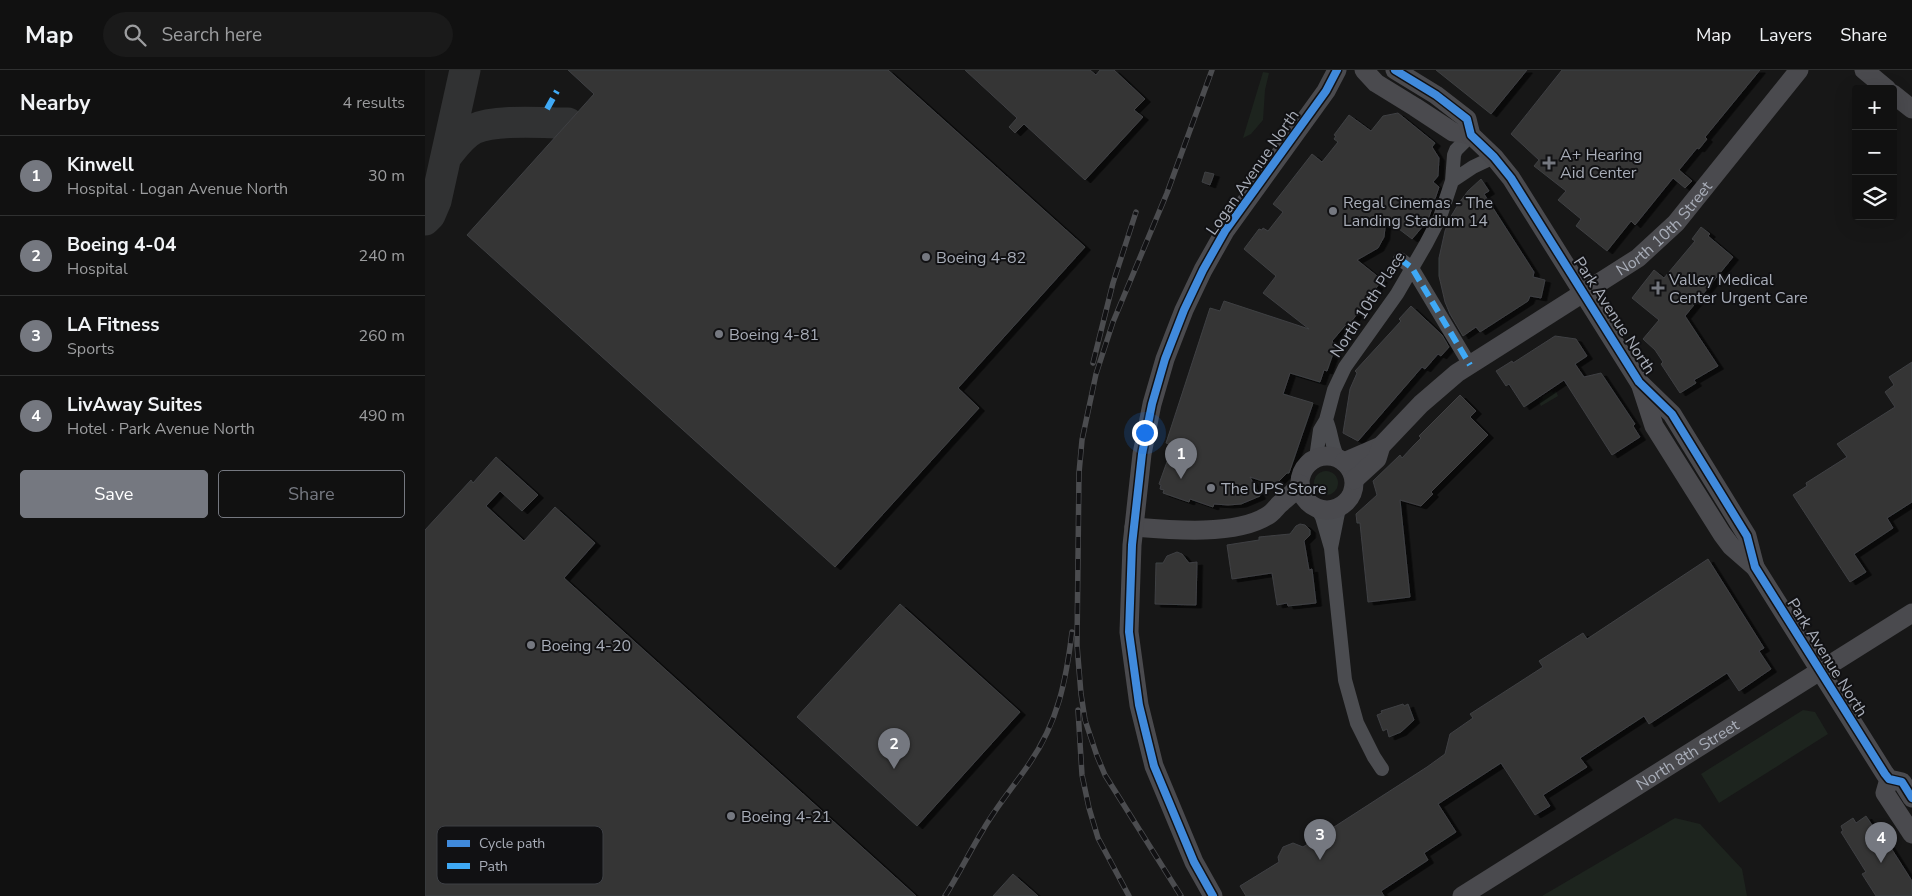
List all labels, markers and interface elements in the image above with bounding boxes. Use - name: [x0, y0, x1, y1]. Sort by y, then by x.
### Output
- search box: [103, 12, 453, 57]
- text: Map: [25, 19, 73, 51]
- icon: search: [121, 21, 149, 49]
- text: Search here: [161, 22, 262, 48]
- text: Map: [1696, 23, 1731, 47]
- text: Layers: [1759, 23, 1812, 47]
- text: Share: [1840, 23, 1887, 47]
- map controls: [1852, 85, 1897, 220]
- button: +: [1852, 85, 1897, 130]
- text: Nearby: [20, 89, 90, 117]
- text: 4 results: [343, 92, 405, 114]
- street label: Logan Avenue North: [1201, 105, 1304, 240]
- button: −: [1852, 130, 1897, 175]
- place label: A+ Hearing Aid Center: [1560, 144, 1642, 184]
- text: Kinwell: [67, 152, 134, 178]
- marker: A+ Hearing Aid Center: [1542, 156, 1556, 170]
- text: 1: [31, 165, 41, 187]
- text: 30 m: [368, 165, 405, 187]
- button: layers: [1852, 175, 1897, 220]
- street label: North 10th Street: [1612, 176, 1718, 281]
- text: Hospital · Logan Avenue North: [67, 178, 288, 200]
- place label: Regal Cinemas - The Landing Stadium 14: [1343, 192, 1493, 232]
- marker: Regal Cinemas - The Landing Stadium 14: [1327, 205, 1339, 217]
- text: Boeing 4-04: [67, 232, 176, 258]
- text: 2: [31, 245, 41, 267]
- text: 240 m: [358, 245, 405, 267]
- place label: Boeing 4-82: [936, 247, 1026, 269]
- street label: North 10th Place: [1325, 247, 1411, 362]
- marker: Boeing 4-82: [920, 251, 932, 263]
- street label: Park Avenue North: [1568, 252, 1660, 379]
- text: Hospital: [67, 258, 128, 280]
- place label: Valley Medical Center Urgent Care: [1668, 269, 1808, 309]
- marker: Valley Medical Center Urgent Care: [1651, 281, 1665, 295]
- text: LA Fitness: [67, 312, 159, 338]
- place label: Boeing 4-81: [729, 324, 819, 346]
- text: 3: [31, 325, 41, 347]
- text: 260 m: [358, 325, 405, 347]
- marker: Boeing 4-81: [713, 328, 725, 340]
- text: Sports: [67, 338, 115, 360]
- text: LivAway Suites: [67, 392, 202, 418]
- text: 4: [31, 405, 41, 427]
- text: 490 m: [358, 405, 405, 427]
- text: Hotel · Park Avenue North: [67, 418, 255, 440]
- your location: [1132, 420, 1158, 446]
- pin: 1: [1165, 438, 1197, 479]
- button: Save: [20, 470, 208, 518]
- button: Share: [218, 470, 405, 518]
- place label: The UPS Store: [1221, 478, 1326, 500]
- marker: The UPS Store: [1205, 482, 1217, 494]
- street label: Park Avenue North: [1782, 594, 1873, 721]
- place label: Boeing 4-20: [541, 635, 631, 657]
- marker: Boeing 4-20: [525, 639, 537, 651]
- street label: North 8th Street: [1632, 714, 1744, 796]
- pin: 2: [878, 728, 910, 769]
- place label: Boeing 4-21: [741, 806, 831, 828]
- marker: Boeing 4-21: [725, 810, 737, 822]
- pin: 3: [1304, 819, 1336, 860]
- pin: 4: [1865, 822, 1897, 863]
- legend: [437, 826, 603, 884]
- text: Cycle path: [479, 834, 545, 853]
- text: Path: [479, 857, 508, 876]

